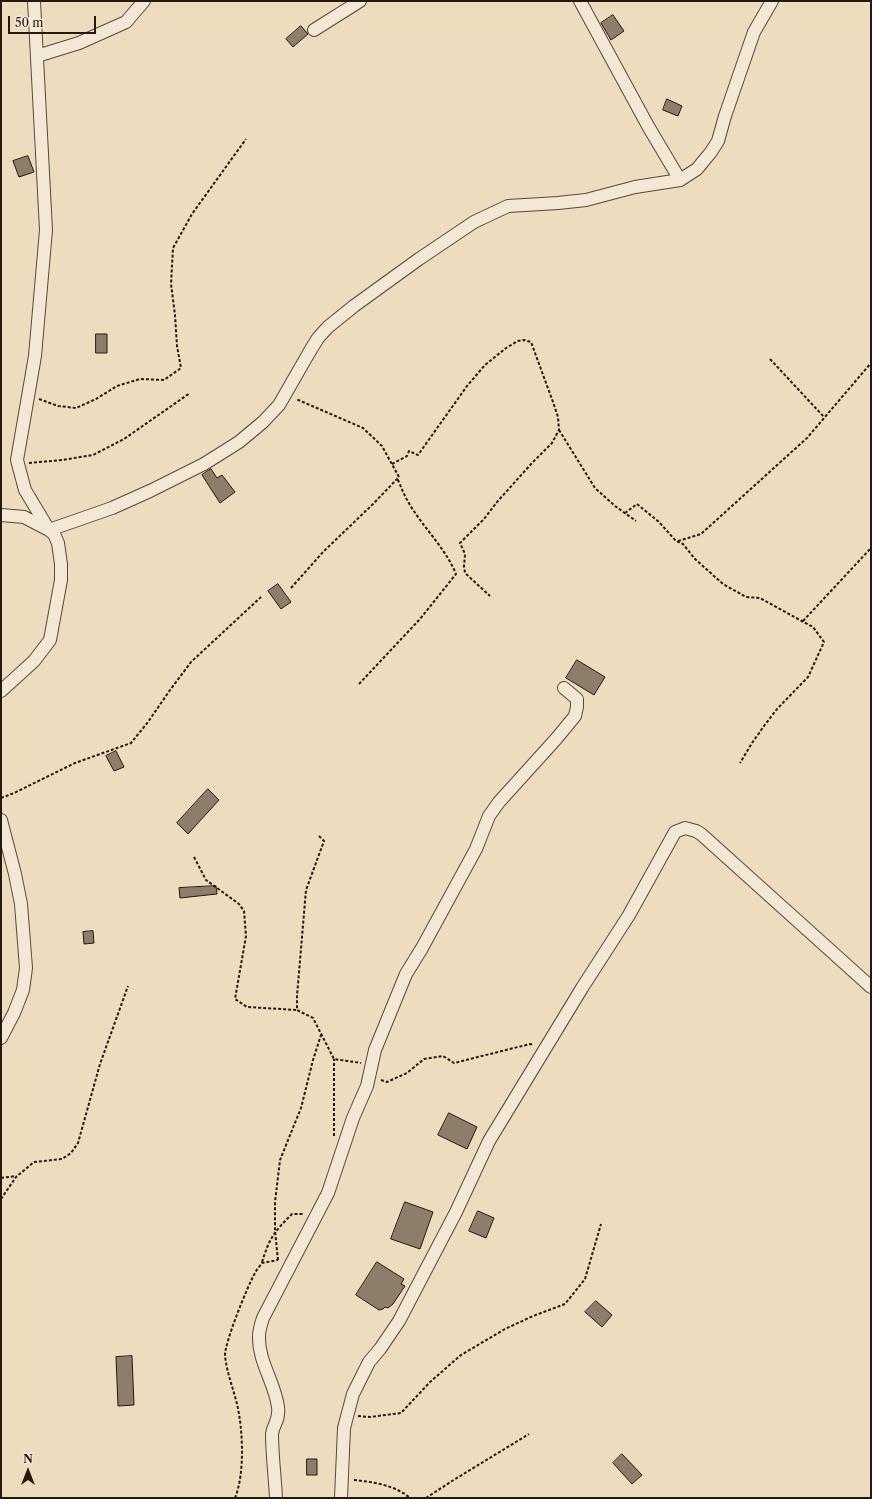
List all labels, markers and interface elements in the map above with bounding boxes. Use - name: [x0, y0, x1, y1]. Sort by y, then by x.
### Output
- scale bar: [10, 8, 98, 34]
- text: 50 m: [15, 15, 44, 30]
- north arrow: [8, 1451, 48, 1491]
- text: N: [23, 1452, 33, 1466]

